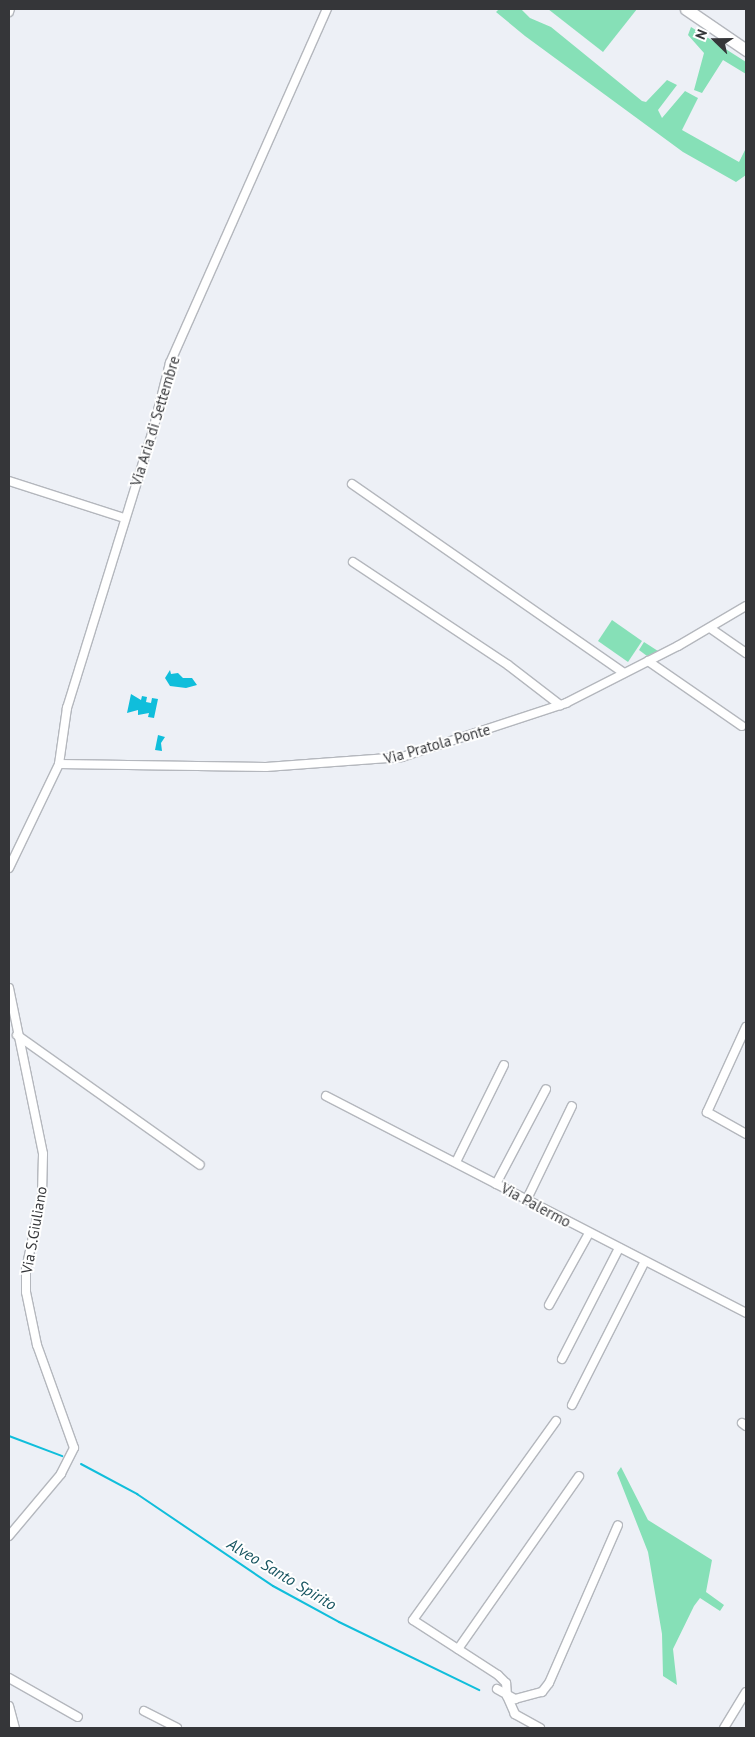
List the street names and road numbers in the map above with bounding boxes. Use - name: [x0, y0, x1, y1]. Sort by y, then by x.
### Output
- street label: Via Aria di Settembre: [127, 354, 183, 488]
- street label: Via Pratola Ponte: [382, 720, 492, 768]
- street label: Via Palermo: [498, 1179, 574, 1231]
- street label: Via S.Giuliano: [17, 1185, 51, 1275]

